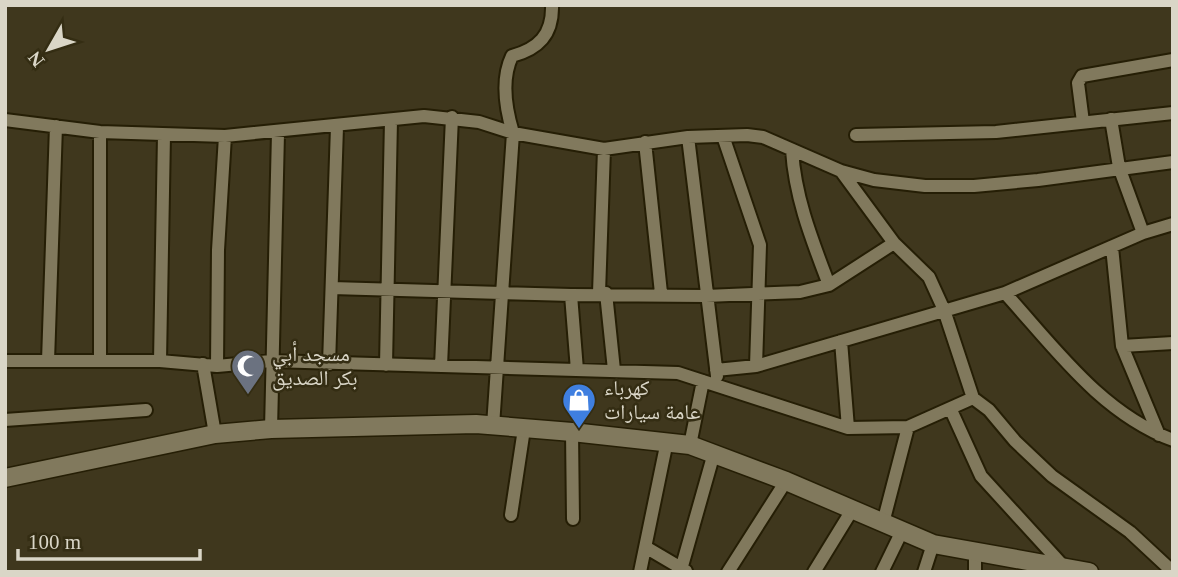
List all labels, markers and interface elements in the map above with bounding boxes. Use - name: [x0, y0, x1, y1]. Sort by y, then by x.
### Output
- north arrow: [14, 14, 84, 84]
- text: N: [24, 47, 49, 71]
- place label: مسجد أبي بكر الصديق: [272, 341, 358, 391]
- mosque icon: مسجد أبي بكر الصديق: [229, 347, 267, 396]
- place label: كهرباء عامة سيارات: [604, 376, 701, 424]
- shop icon: كهرباء عامة سيارات: [560, 381, 598, 430]
- scale bar: [18, 518, 200, 562]
- text: 100 m: [28, 530, 81, 554]

